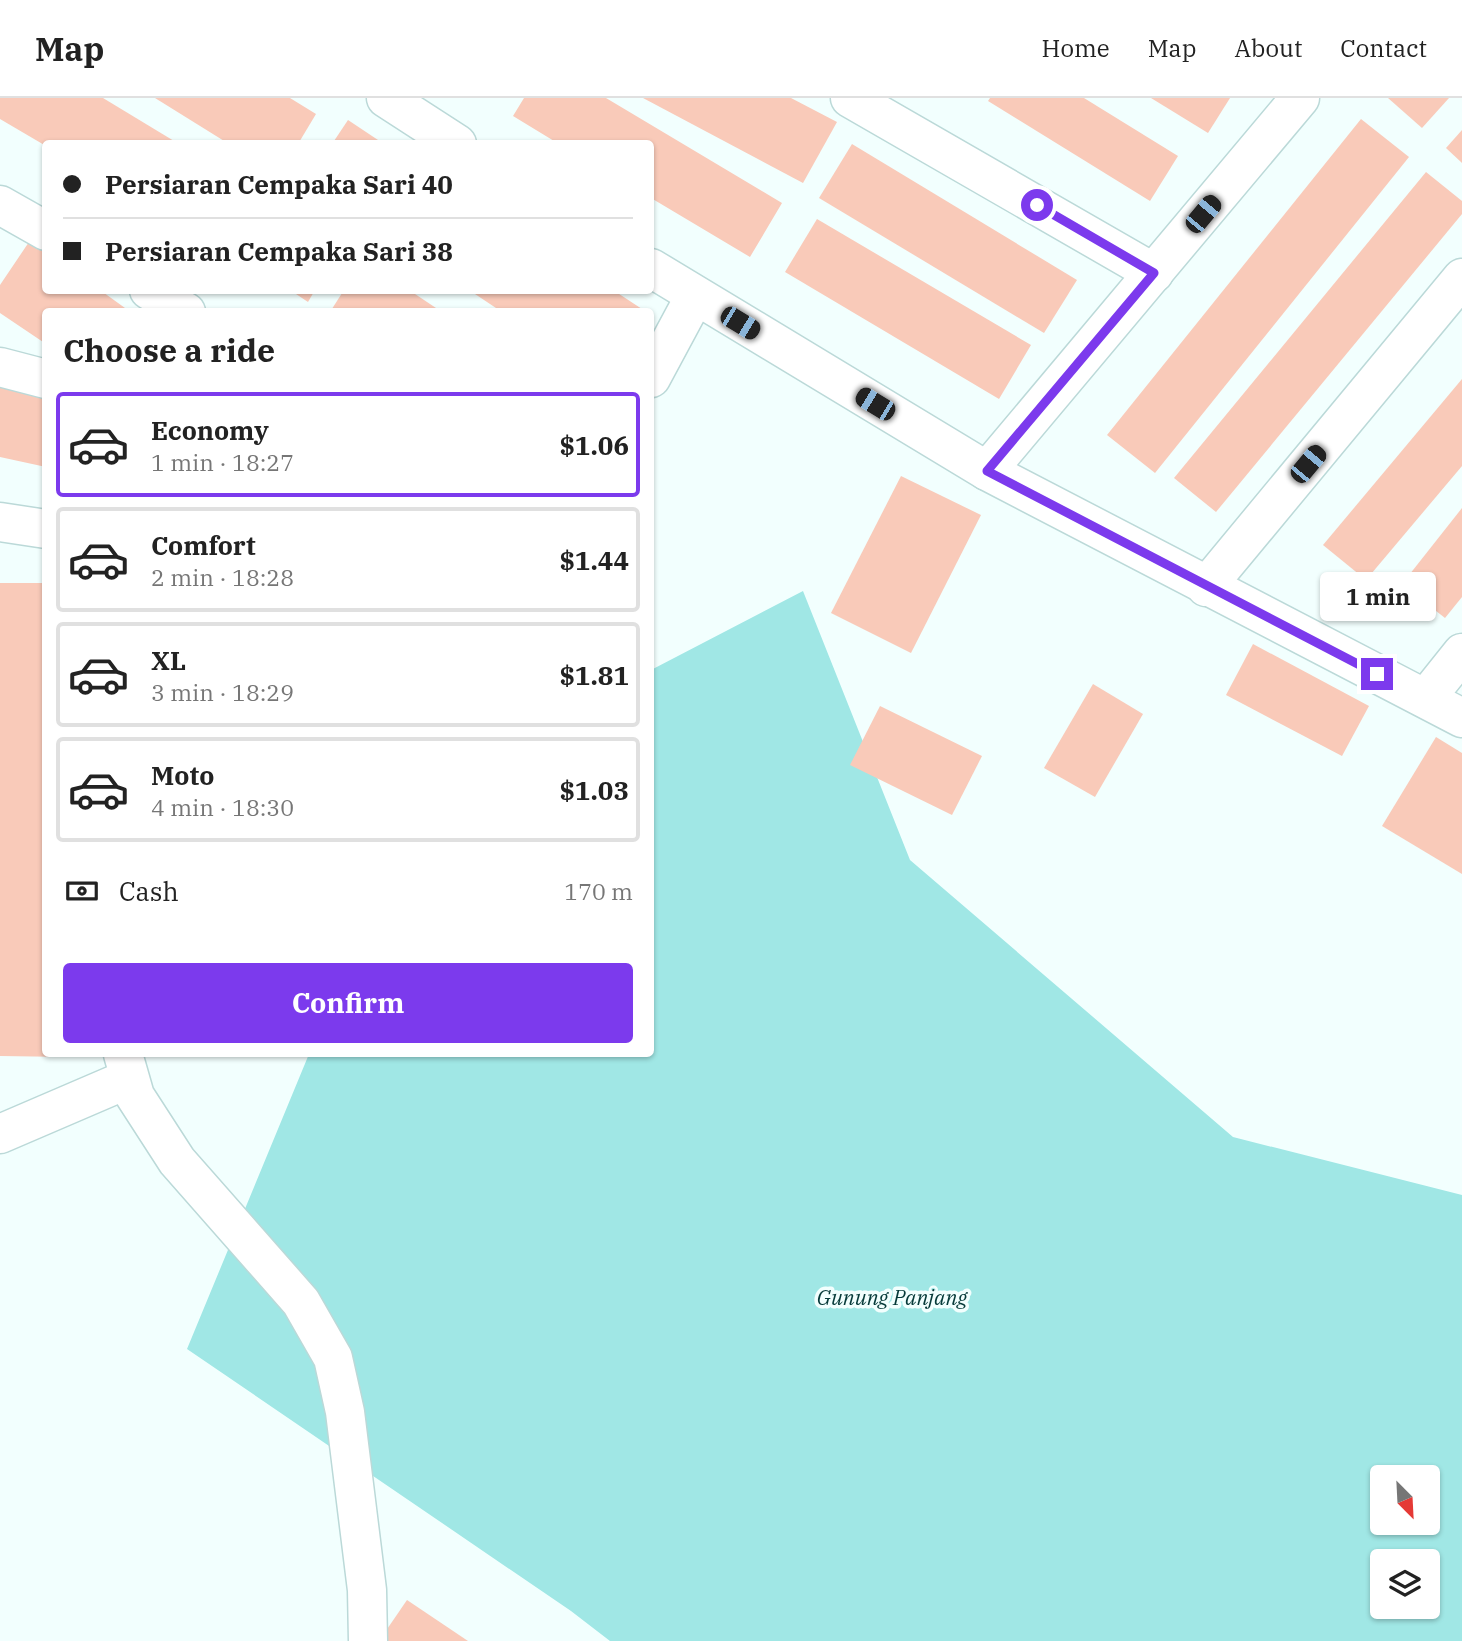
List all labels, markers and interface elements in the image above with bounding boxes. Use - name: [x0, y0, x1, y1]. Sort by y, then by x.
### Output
- text: Map: [35, 27, 104, 70]
- text: Home: [1042, 32, 1110, 64]
- text: Map: [1148, 32, 1196, 64]
- text: About: [1234, 32, 1302, 64]
- text: Contact: [1340, 32, 1427, 64]
- text: Persiaran Cempaka Sari 40: [105, 167, 453, 201]
- route start: [1021, 189, 1053, 221]
- car: [1182, 191, 1225, 237]
- text: Persiaran Cempaka Sari 38: [105, 234, 453, 268]
- car: [717, 303, 764, 343]
- text: Choose a ride: [63, 329, 275, 371]
- car: [852, 384, 899, 424]
- icon: car: [67, 413, 130, 476]
- text: Economy: [151, 413, 269, 447]
- text: $1.06: [559, 428, 629, 462]
- car: [1287, 441, 1330, 487]
- text: 1 min · 18:27: [151, 447, 294, 477]
- icon: car: [67, 528, 130, 591]
- text: Comfort: [151, 528, 256, 562]
- text: $1.44: [559, 543, 629, 577]
- text: 2 min · 18:28: [151, 562, 294, 592]
- callout: 1 min: [1319, 573, 1435, 622]
- text: 1 min: [1346, 581, 1410, 611]
- icon: car: [67, 643, 130, 706]
- text: XL: [151, 643, 186, 677]
- text: $1.81: [559, 658, 629, 692]
- route end: [1361, 658, 1393, 690]
- text: 3 min · 18:29: [151, 677, 294, 707]
- icon: car: [67, 758, 130, 821]
- text: Moto: [151, 758, 214, 792]
- text: $1.03: [559, 773, 629, 807]
- text: 4 min · 18:30: [151, 792, 294, 822]
- icon: cash: [63, 872, 101, 910]
- text: Cash: [119, 874, 179, 908]
- text: 170 m: [564, 876, 633, 906]
- button: Confirm: [63, 963, 633, 1043]
- park label: Gunung Panjang: [817, 1283, 968, 1311]
- north arrow: [1370, 1465, 1440, 1535]
- map controls: [1370, 1465, 1440, 1619]
- button: layers: [1370, 1549, 1440, 1619]

